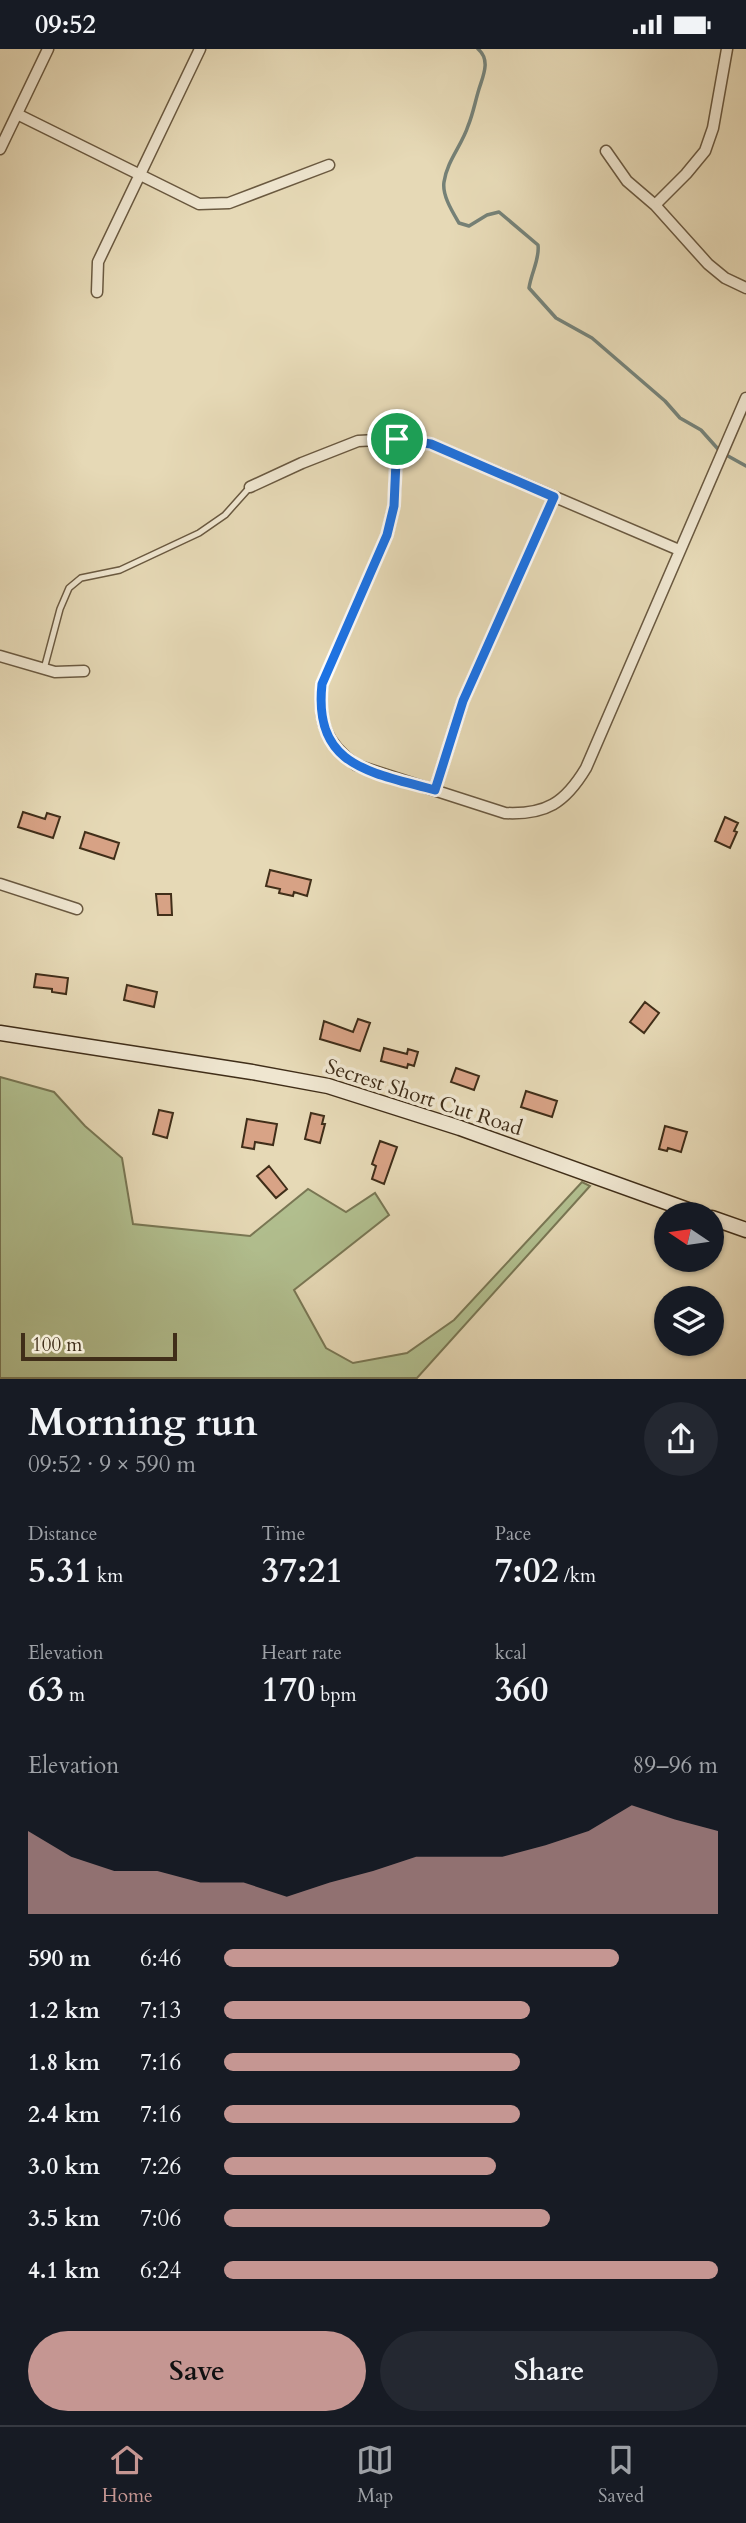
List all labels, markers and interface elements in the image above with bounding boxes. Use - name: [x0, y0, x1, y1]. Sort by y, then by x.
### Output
- text: 09:52: [35, 7, 96, 42]
- pin: [367, 409, 427, 469]
- icon: arrive: [378, 420, 416, 458]
- street label: Secrest Short Cut Road: [322, 1052, 526, 1143]
- north arrow: [654, 1202, 724, 1272]
- map controls: [654, 1202, 724, 1356]
- button: layers: [654, 1286, 724, 1356]
- scale bar: [21, 1329, 177, 1361]
- text: 100 m: [32, 1332, 82, 1358]
- text: Morning run: [28, 1397, 258, 1449]
- button: share: [644, 1402, 718, 1476]
- text: 09:52 · 9 × 590 m: [28, 1449, 196, 1480]
- text: Distance: [28, 1521, 97, 1547]
- text: Time: [261, 1521, 305, 1547]
- text: Pace: [495, 1521, 531, 1547]
- text: 5.31: [28, 1547, 92, 1595]
- text: 37:21: [261, 1547, 343, 1595]
- text: 7:02: [495, 1547, 559, 1595]
- text: km: [92, 1563, 123, 1589]
- text: /km: [559, 1563, 596, 1589]
- text: Elevation: [28, 1640, 103, 1666]
- text: Heart rate: [261, 1640, 342, 1666]
- text: kcal: [495, 1640, 527, 1666]
- text: 63: [28, 1666, 64, 1714]
- text: 170: [261, 1666, 315, 1714]
- text: 360: [495, 1666, 548, 1714]
- text: m: [64, 1682, 85, 1708]
- text: bpm: [315, 1682, 357, 1708]
- text: Elevation: [28, 1750, 119, 1781]
- text: 89–96 m: [633, 1750, 718, 1781]
- text: 590 m: [28, 1943, 91, 1974]
- text: 6:46: [140, 1943, 181, 1974]
- text: 1.2 km: [28, 1995, 100, 2026]
- text: 7:13: [140, 1995, 181, 2026]
- text: 1.8 km: [28, 2047, 100, 2078]
- text: 7:16: [140, 2047, 181, 2078]
- text: 2.4 km: [28, 2099, 100, 2130]
- text: 7:16: [140, 2099, 181, 2130]
- text: 3.0 km: [28, 2151, 100, 2182]
- text: 7:26: [140, 2151, 181, 2182]
- text: 3.5 km: [28, 2203, 100, 2234]
- text: 7:06: [140, 2203, 181, 2234]
- text: 4.1 km: [28, 2255, 100, 2286]
- text: 6:24: [140, 2255, 181, 2286]
- button: Save: [28, 2331, 366, 2411]
- button: Share: [380, 2331, 718, 2411]
- tab: Home: [102, 2441, 153, 2509]
- tab: Map: [356, 2441, 394, 2509]
- tab: Saved: [598, 2441, 644, 2509]

